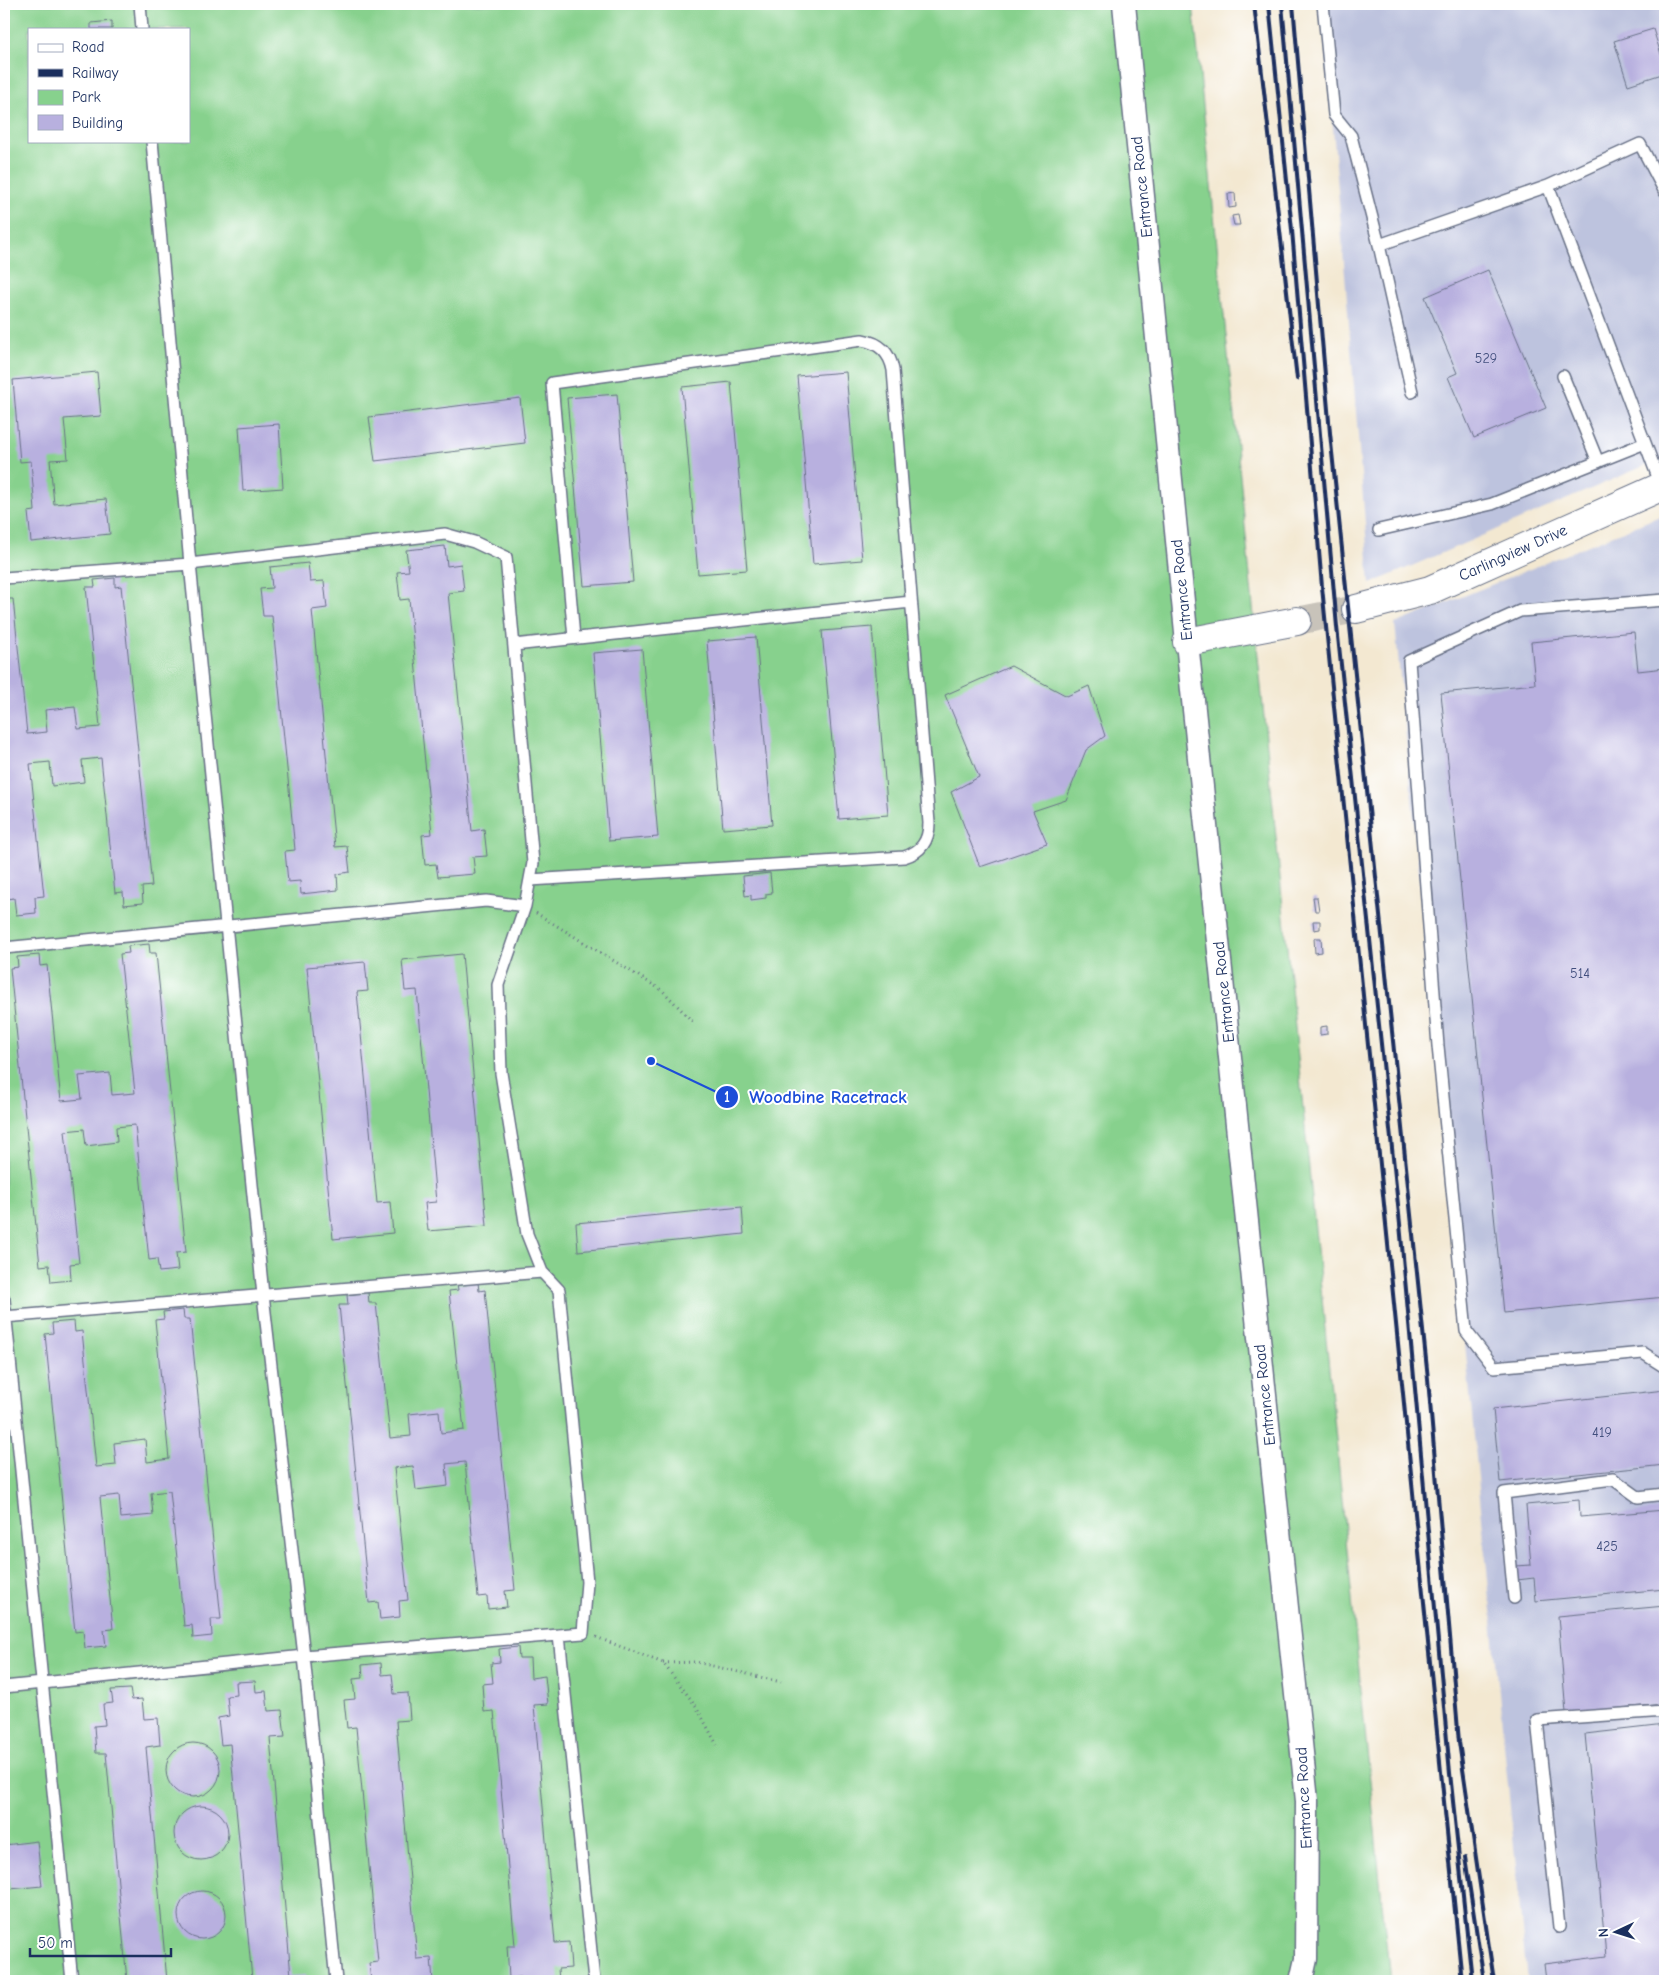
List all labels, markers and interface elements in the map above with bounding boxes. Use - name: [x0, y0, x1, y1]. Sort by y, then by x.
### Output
- legend: [28, 28, 190, 142]
- text: Road: [72, 38, 104, 56]
- text: Railway: [72, 64, 119, 82]
- text: Park: [72, 88, 101, 106]
- text: Building: [72, 114, 123, 132]
- street label: Entrance Road: [1128, 135, 1156, 239]
- house number: 529: [1475, 350, 1497, 367]
- street label: Carlingview Drive: [1456, 521, 1570, 585]
- street label: Entrance Road: [1168, 538, 1196, 642]
- street label: Entrance Road: [1210, 940, 1238, 1044]
- house number: 514: [1570, 965, 1590, 982]
- callout: Woodbine Racetrack: [714, 1080, 917, 1113]
- text: Woodbine Racetrack: [749, 1087, 907, 1108]
- text: 1: [724, 1088, 730, 1106]
- street label: Entrance Road: [1251, 1343, 1279, 1447]
- house number: 419: [1592, 1424, 1612, 1441]
- house number: 425: [1596, 1538, 1618, 1555]
- street label: Entrance Road: [1292, 1747, 1316, 1849]
- north arrow: [1592, 1908, 1642, 1958]
- scale bar: [30, 1925, 171, 1957]
- text: N: [1595, 1928, 1612, 1938]
- text: 50 m: [38, 1934, 73, 1952]

